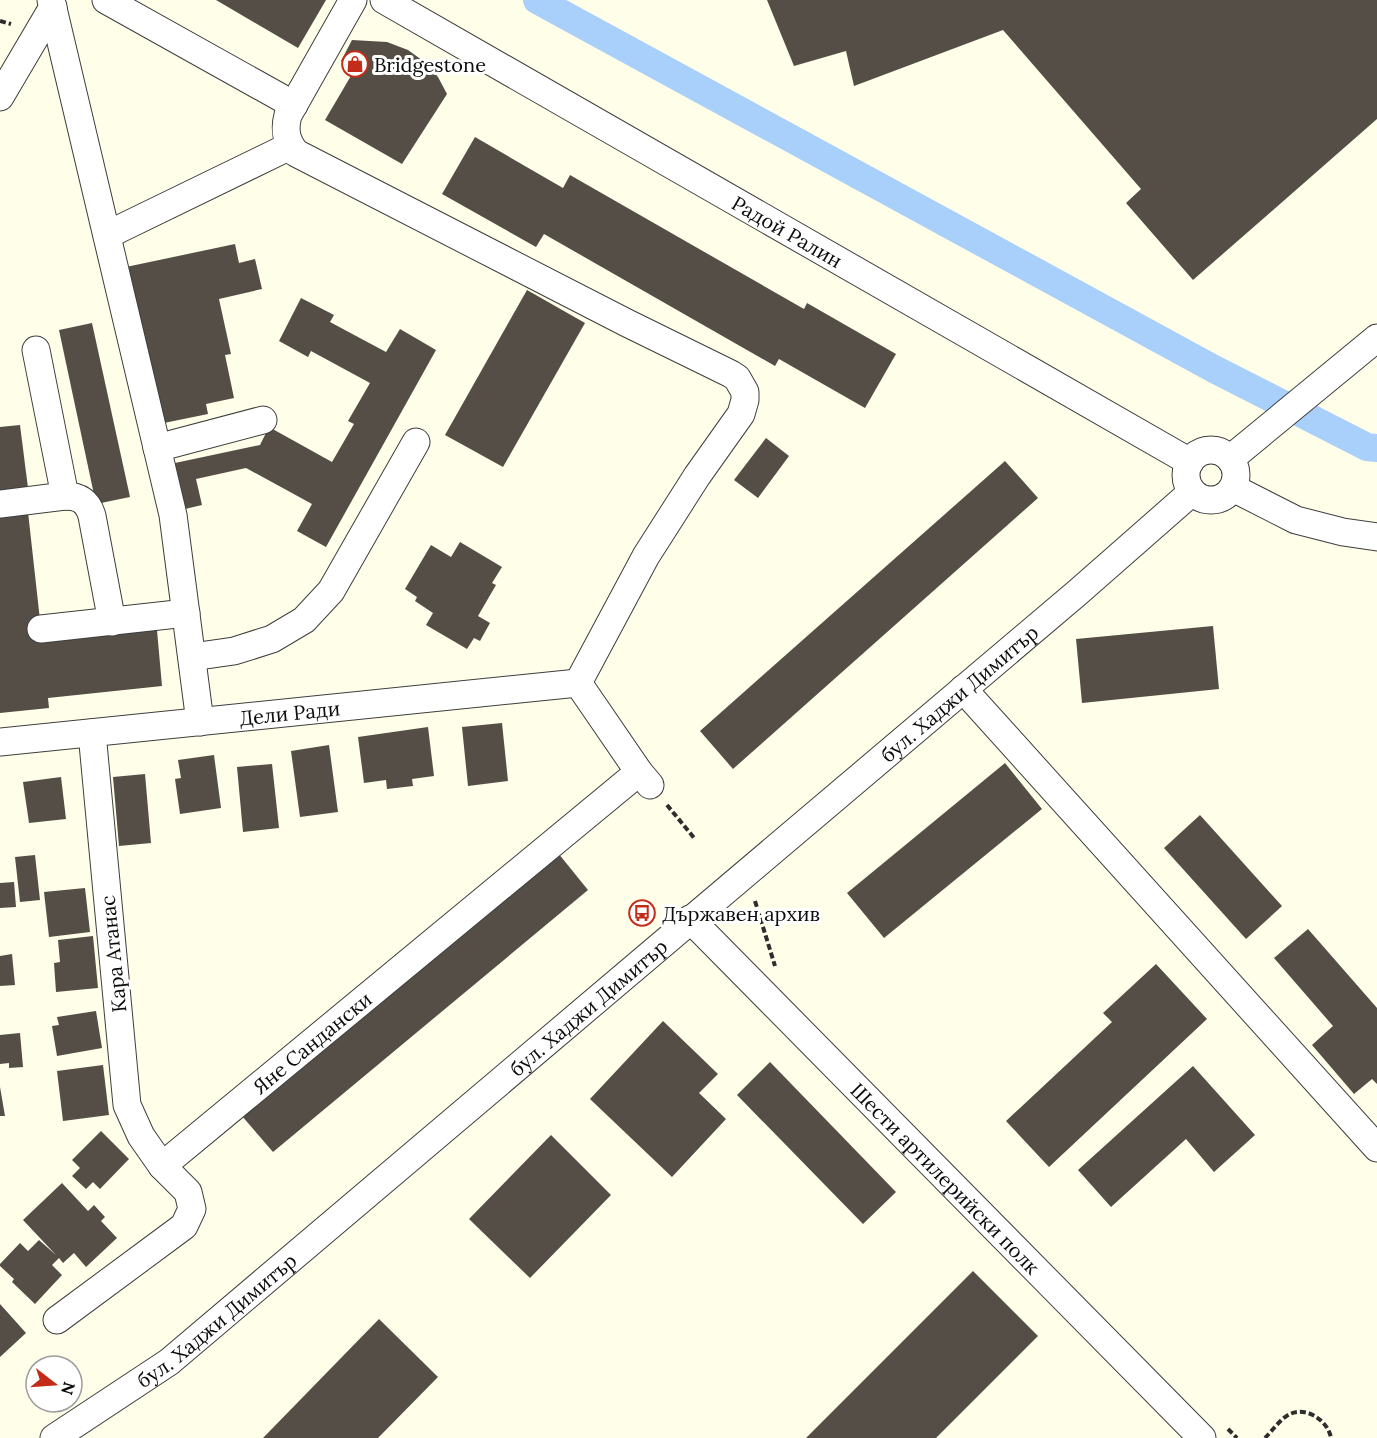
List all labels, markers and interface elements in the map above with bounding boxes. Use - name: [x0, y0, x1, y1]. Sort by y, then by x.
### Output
- shop icon: Bridgestone: [340, 49, 370, 79]
- place label: Bridgestone: [374, 52, 486, 77]
- street label: Радой Ралин: [728, 190, 847, 273]
- street label: бул. Хаджи Димитър: [875, 619, 1043, 767]
- street label: Дели Ради: [238, 695, 341, 730]
- street label: Кара Атанас: [94, 894, 132, 1014]
- bus stop icon: Държавен архив: [627, 898, 657, 928]
- place label: Държавен архив: [662, 901, 820, 926]
- street label: бул. Хаджи Димитър: [504, 933, 672, 1081]
- street label: Яне Сандански: [247, 986, 376, 1099]
- street label: Шести артилерийски полк: [846, 1077, 1046, 1279]
- street label: бул. Хаджи Димитър: [132, 1247, 301, 1392]
- north arrow: [24, 1354, 84, 1414]
- text: N: [57, 1380, 80, 1397]

